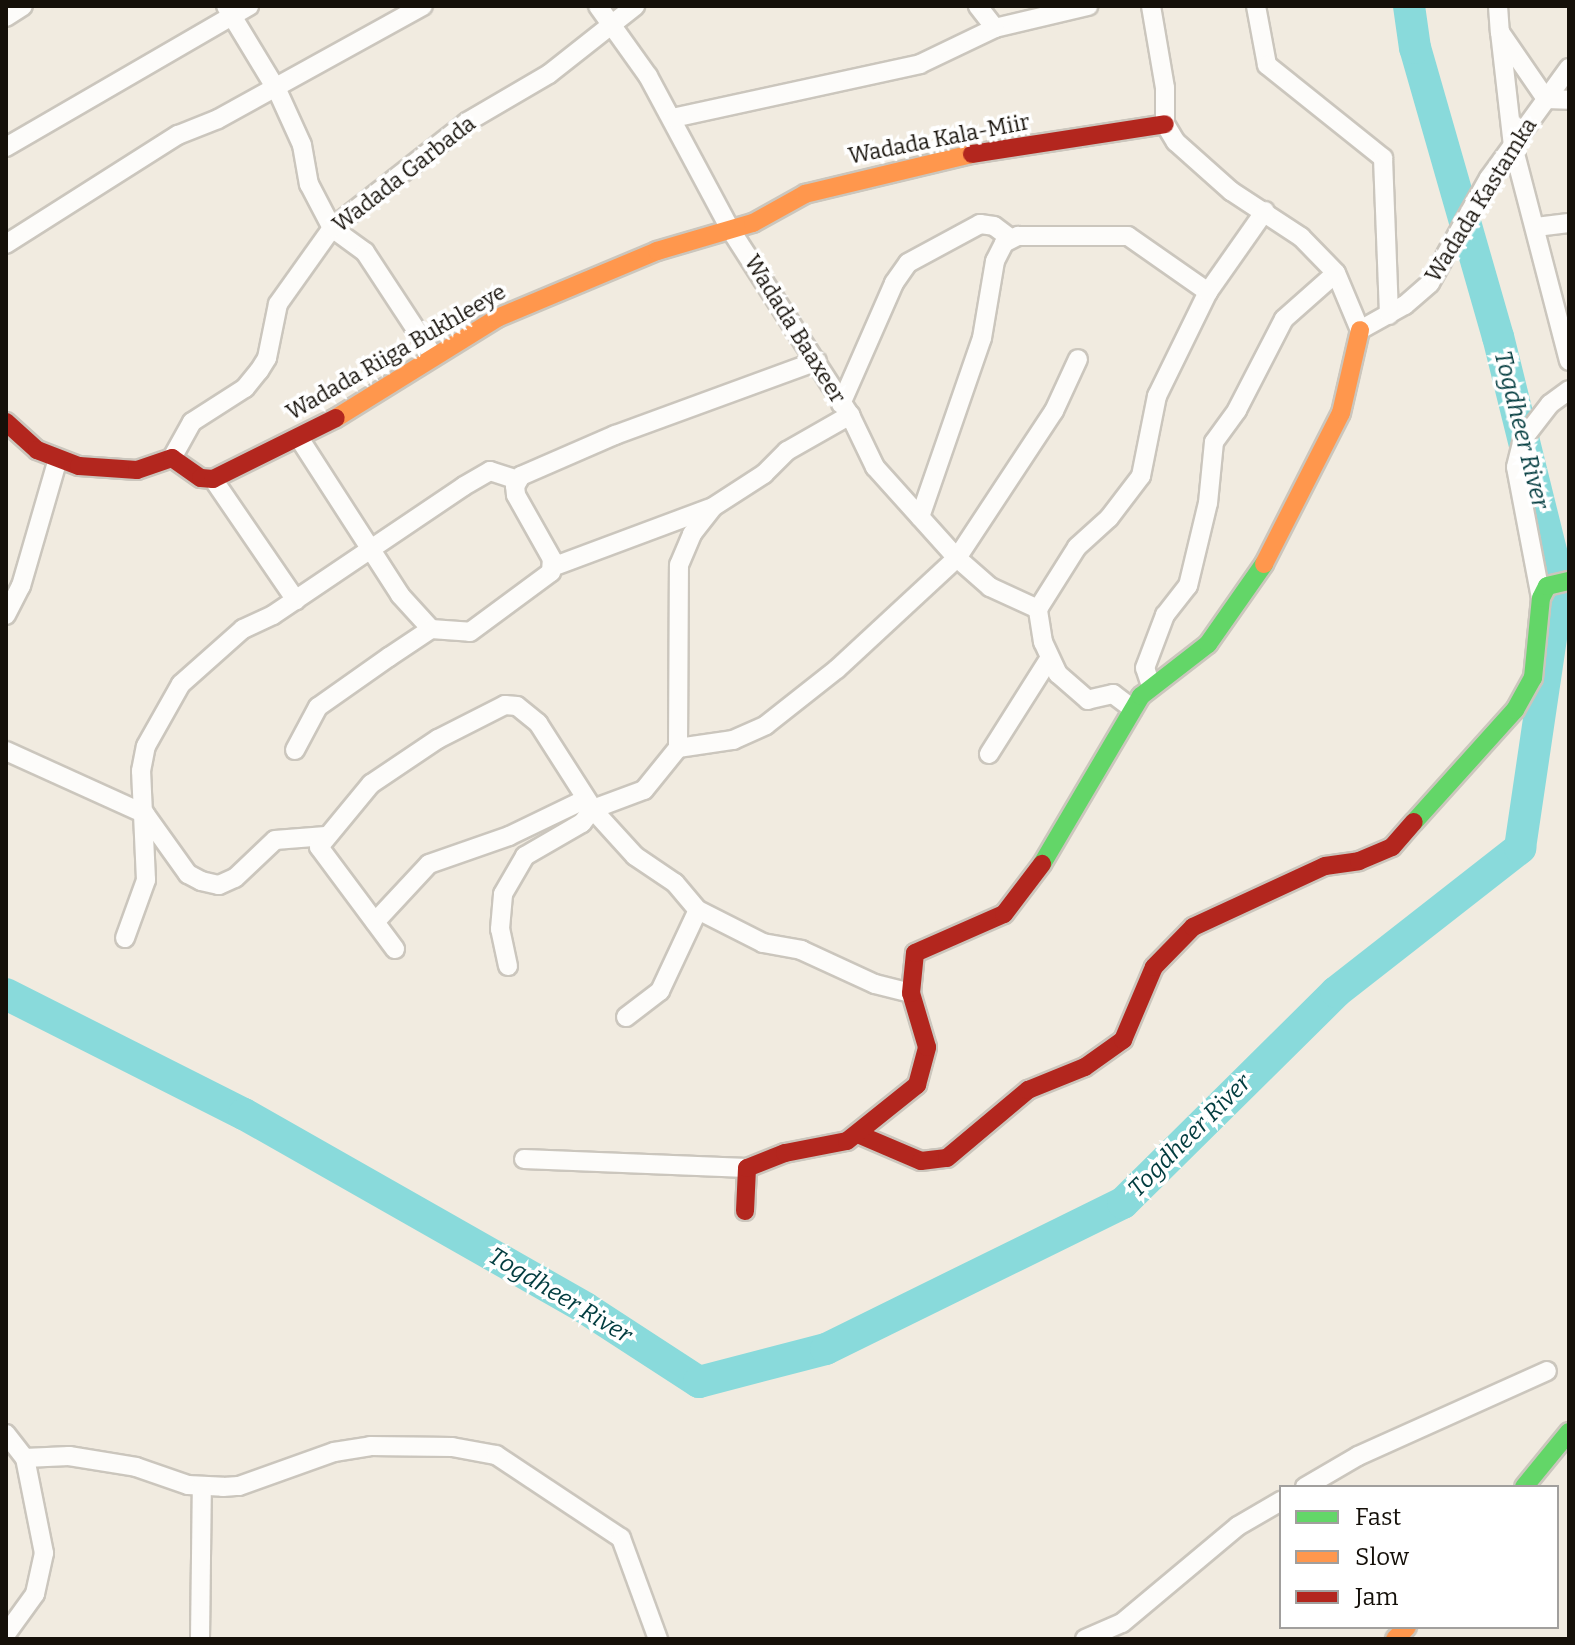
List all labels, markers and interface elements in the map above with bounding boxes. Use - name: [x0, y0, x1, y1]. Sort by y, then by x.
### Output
- street label: Wadada Kala-Miir: [846, 108, 1032, 170]
- street label: Wadada Garbada: [327, 110, 481, 238]
- street label: Wadada Kastamka: [1420, 113, 1542, 287]
- street label: Wadada Baaxeer: [739, 250, 851, 408]
- street label: Wadada Riiga Bukhleeye: [282, 278, 510, 426]
- water label: Togdheer River: [1487, 348, 1555, 512]
- water label: Togdheer River: [1123, 1069, 1257, 1203]
- water label: Togdheer River: [483, 1242, 637, 1350]
- legend: [1279, 1485, 1559, 1629]
- text: Fast: [1355, 1503, 1401, 1531]
- text: Slow: [1355, 1543, 1409, 1571]
- text: Jam: [1355, 1583, 1398, 1611]

